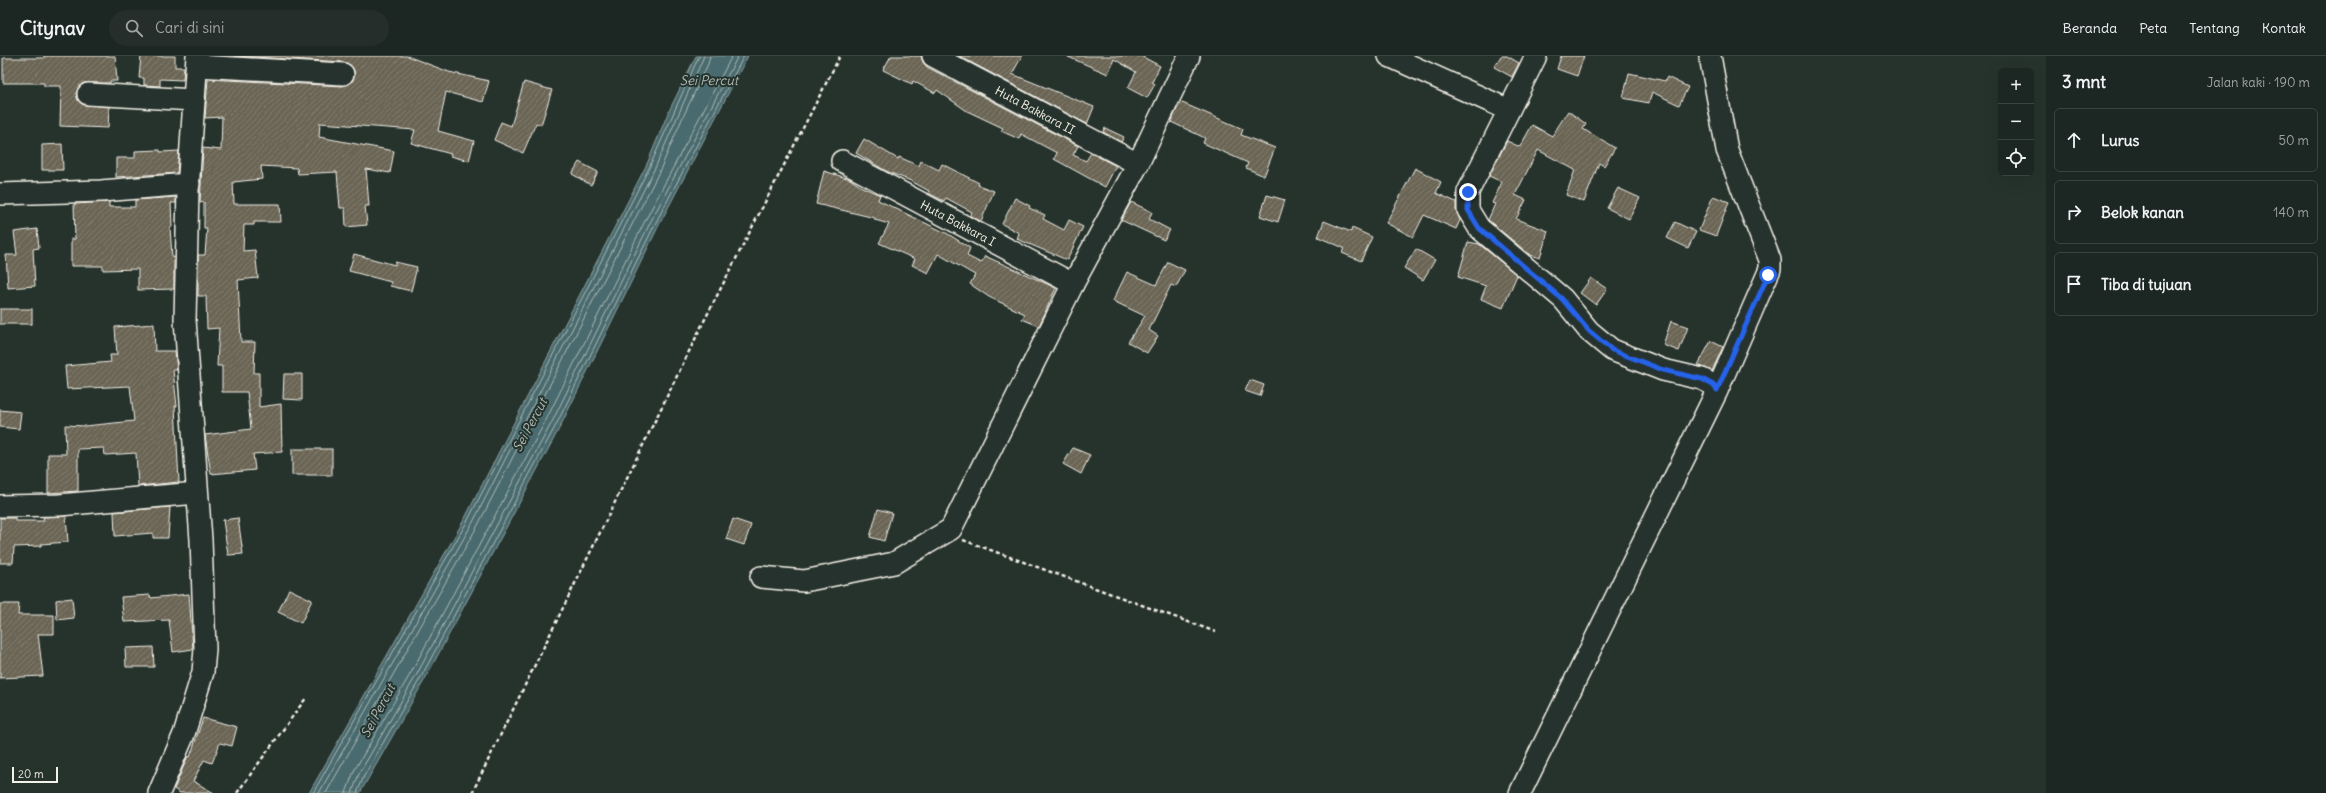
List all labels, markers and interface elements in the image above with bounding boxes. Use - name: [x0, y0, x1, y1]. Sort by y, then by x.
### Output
- search box: [109, 10, 389, 46]
- text: Citynav: [20, 16, 85, 40]
- icon: search: [123, 17, 145, 39]
- text: Cari di sini: [155, 18, 224, 37]
- text: Beranda: [2063, 19, 2117, 37]
- text: Peta: [2139, 19, 2167, 37]
- text: Tentang: [2189, 19, 2240, 37]
- text: Kontak: [2262, 19, 2306, 37]
- map controls: [1998, 68, 2034, 176]
- button: +: [1998, 68, 2034, 104]
- text: 3 mnt: [2062, 71, 2106, 93]
- water label: Sei Percut: [680, 72, 740, 89]
- text: Jalan kaki · 190 m: [2207, 74, 2310, 91]
- street label: Huta Bakkara II: [993, 83, 1077, 137]
- button: −: [1998, 104, 2034, 140]
- icon: ahead: [2063, 129, 2085, 151]
- text: Lurus: [2101, 131, 2139, 150]
- text: 50 m: [2278, 132, 2309, 149]
- button: locate: [1998, 140, 2034, 176]
- route end: [1459, 183, 1477, 201]
- street label: Huta Bakkara I: [918, 197, 998, 249]
- icon: right: [2063, 201, 2085, 223]
- text: Belok kanan: [2101, 203, 2184, 222]
- text: 140 m: [2273, 204, 2309, 221]
- route start: [1759, 266, 1777, 284]
- icon: arrive: [2063, 273, 2085, 295]
- text: Tiba di tujuan: [2101, 275, 2191, 294]
- water label: Sei Percut: [509, 394, 552, 455]
- water label: Sei Percut: [357, 680, 400, 741]
- scale bar: [12, 765, 58, 784]
- text: 20 m: [18, 767, 44, 781]

